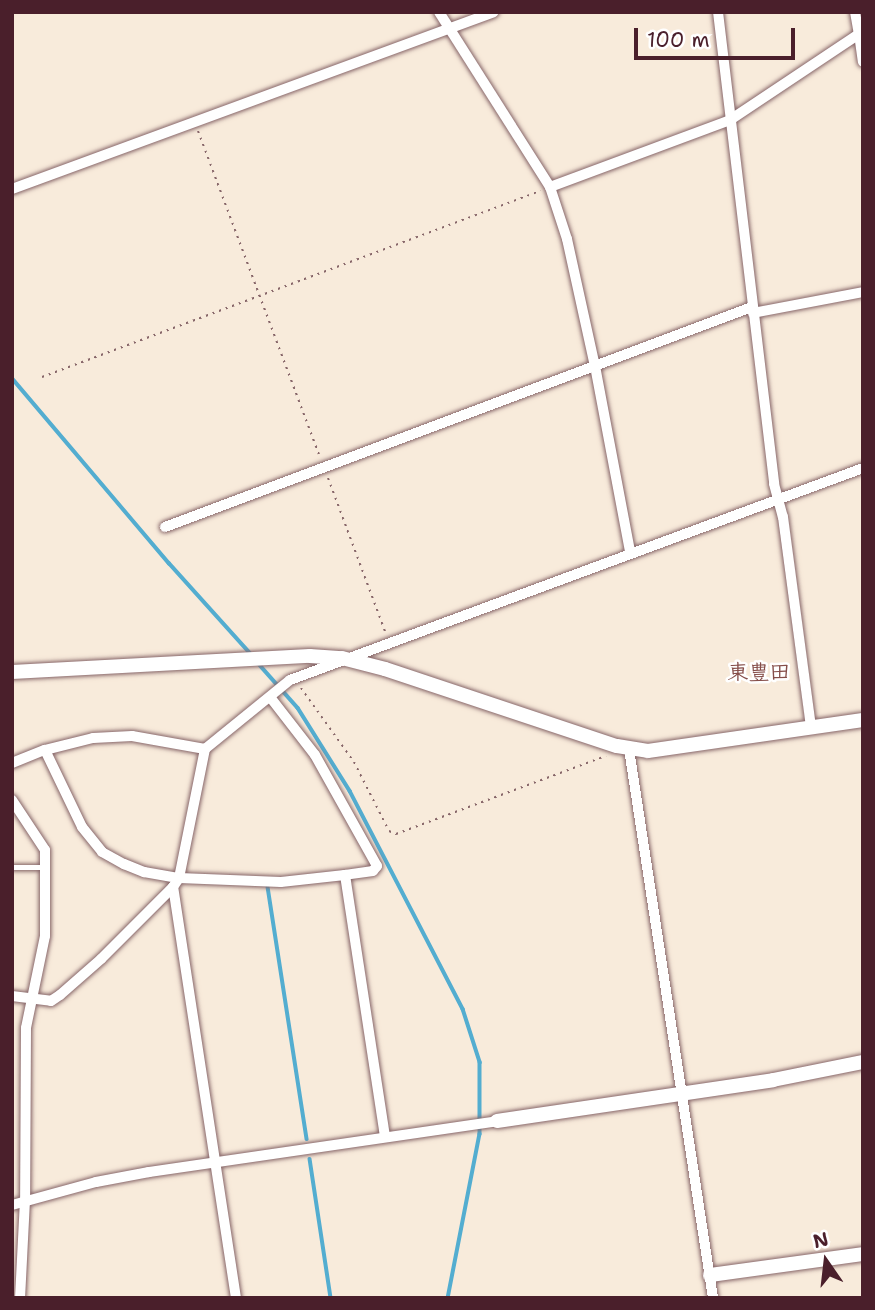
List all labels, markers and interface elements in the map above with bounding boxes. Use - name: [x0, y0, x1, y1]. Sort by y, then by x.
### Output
- scale bar: [637, 14, 798, 58]
- text: 100 m: [647, 26, 710, 54]
- district label: 東豊田: [728, 659, 790, 685]
- north arrow: [791, 1226, 861, 1296]
- text: N: [810, 1226, 831, 1254]

